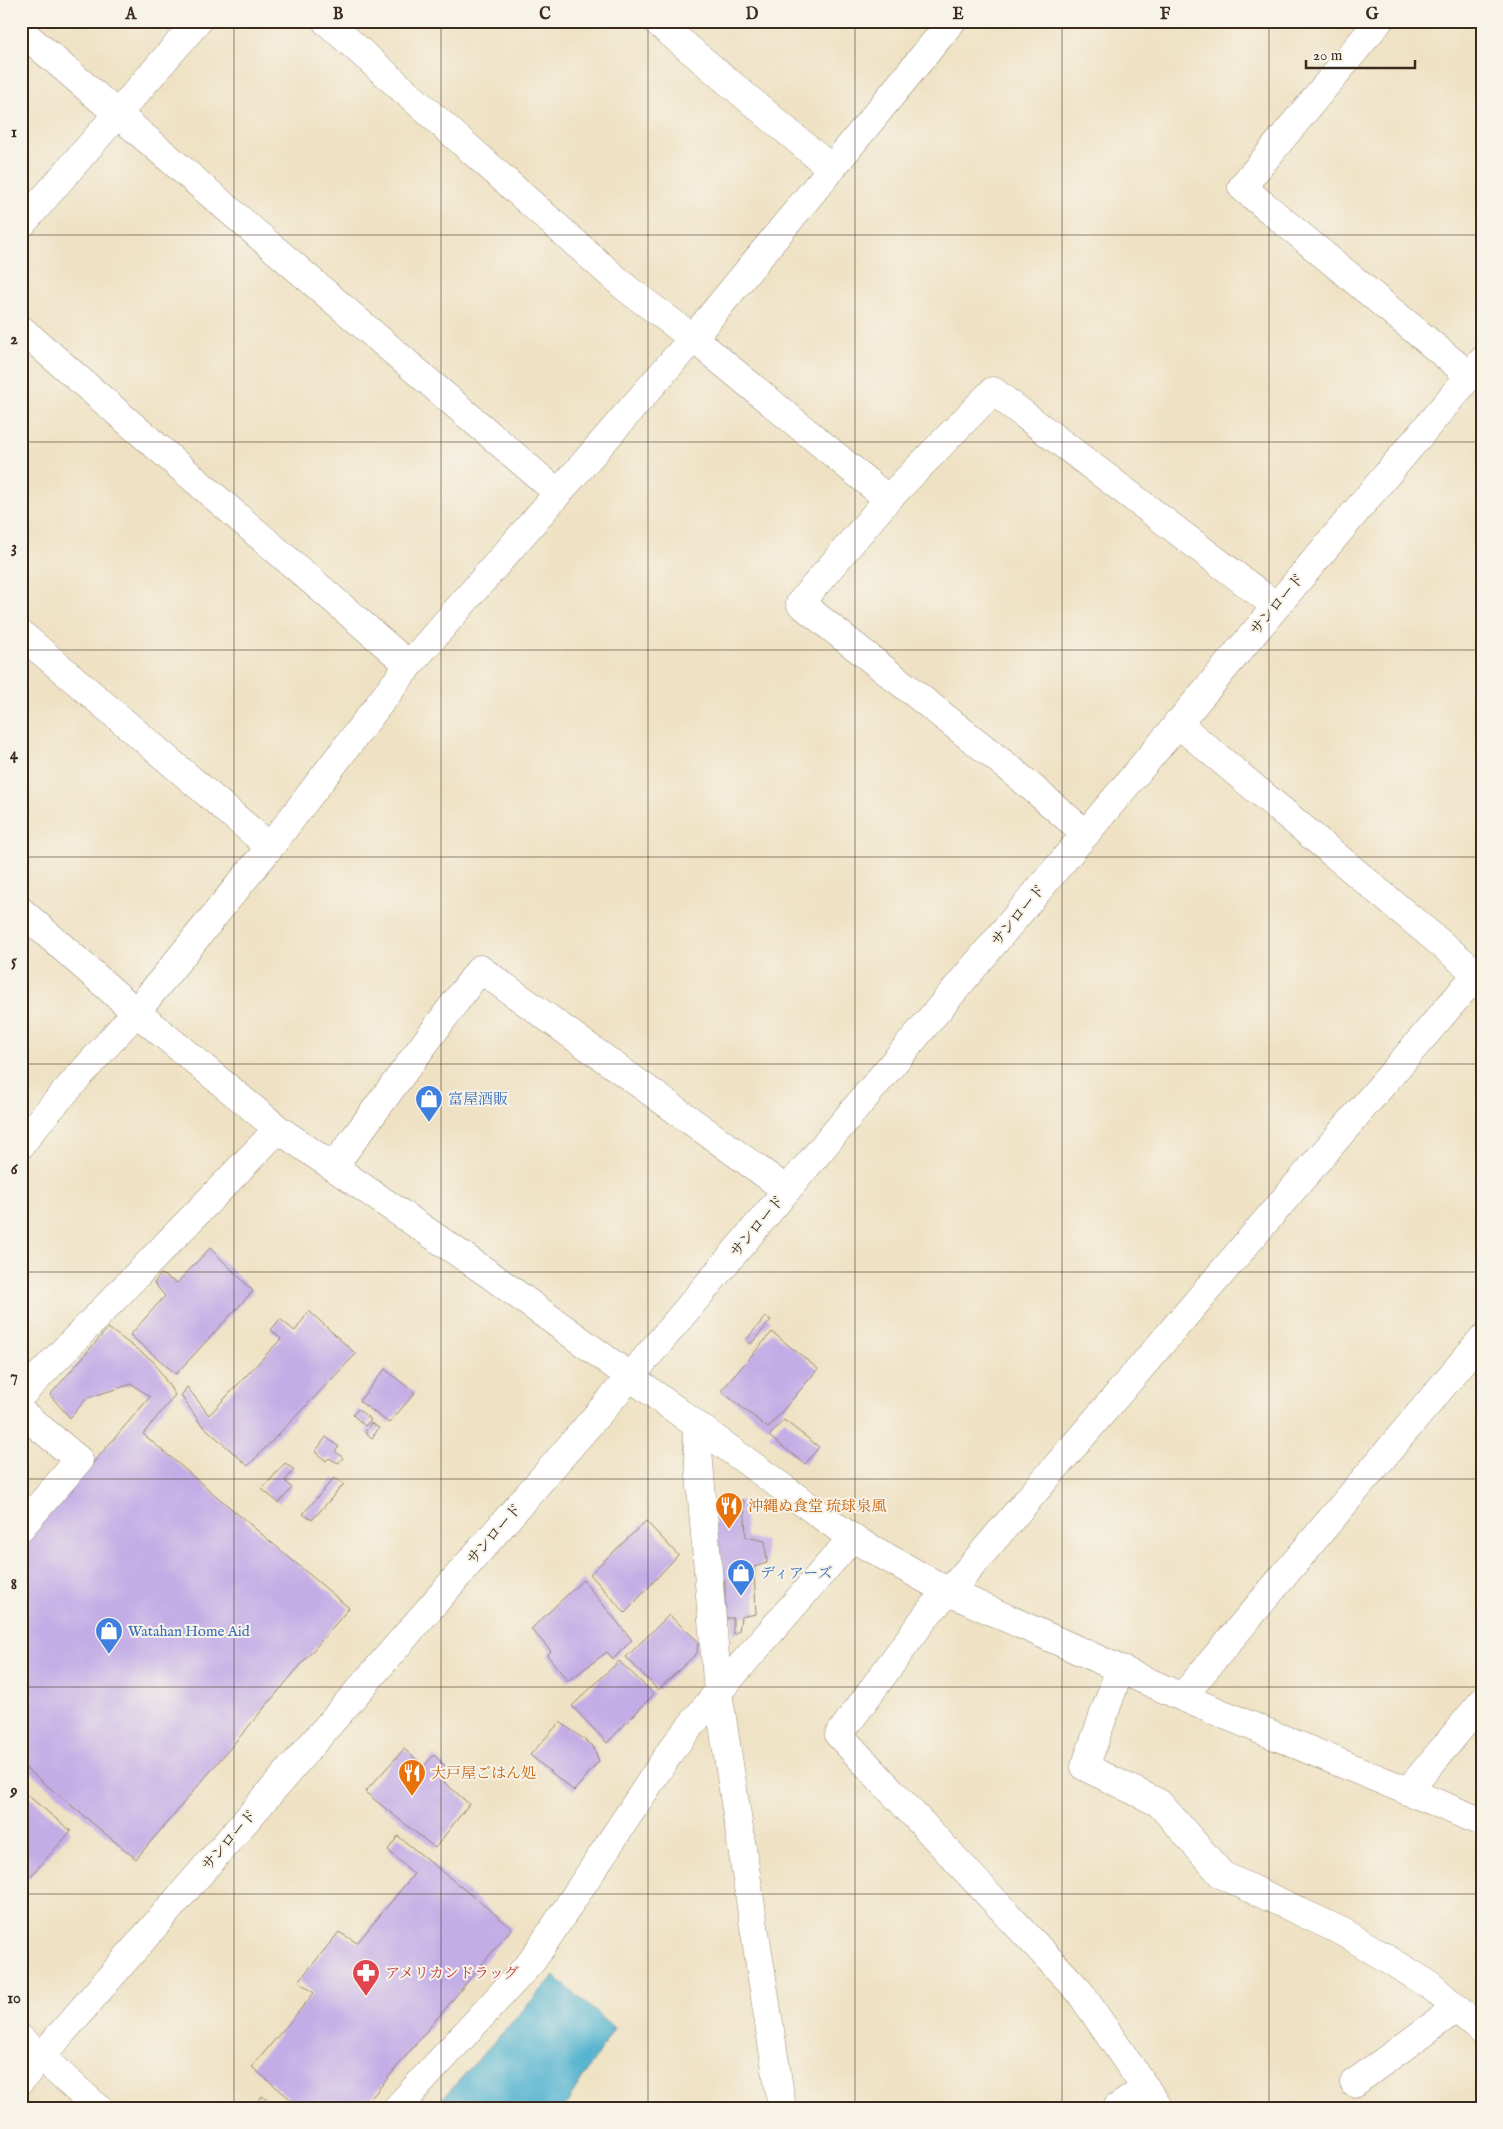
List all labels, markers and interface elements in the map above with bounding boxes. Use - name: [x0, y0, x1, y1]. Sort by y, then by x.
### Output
- text: A: [125, 5, 138, 25]
- text: B: [333, 5, 344, 25]
- text: C: [539, 5, 551, 25]
- text: D: [746, 5, 759, 25]
- text: E: [952, 5, 964, 25]
- text: F: [1160, 5, 1171, 25]
- text: G: [1366, 5, 1379, 25]
- scale bar: [1306, 38, 1414, 70]
- text: 20 m: [1313, 46, 1343, 65]
- text: 1: [11, 123, 17, 143]
- text: 2: [10, 330, 18, 350]
- text: 3: [11, 538, 17, 558]
- street label: サンロード: [1246, 570, 1309, 639]
- text: 4: [10, 745, 19, 765]
- street label: サンロード: [987, 881, 1050, 950]
- text: 5: [11, 952, 17, 972]
- shop icon: 富屋酒販: [414, 1084, 444, 1123]
- place label: 富屋酒販: [448, 1090, 508, 1109]
- text: 6: [11, 1160, 19, 1180]
- street label: サンロード: [726, 1192, 789, 1261]
- text: 7: [10, 1367, 18, 1387]
- restaurant icon: 沖縄ぬ食堂 琉球泉風: [714, 1491, 744, 1530]
- place label: 沖縄ぬ食堂 琉球泉風: [748, 1497, 886, 1516]
- street label: サンロード: [463, 1500, 526, 1569]
- shop icon: ディアーズ: [726, 1558, 756, 1597]
- place label: ディアーズ: [760, 1564, 833, 1583]
- text: 8: [11, 1575, 17, 1595]
- shop icon: Watahan Home Aid: [94, 1616, 124, 1655]
- place label: Watahan Home Aid: [128, 1622, 251, 1641]
- restaurant icon: 大戸屋ごはん処: [397, 1758, 427, 1797]
- place label: 大戸屋ごはん処: [431, 1764, 536, 1783]
- text: 9: [10, 1782, 18, 1802]
- street label: サンロード: [198, 1806, 261, 1875]
- pharmacy icon: アメリカンドラッグ: [351, 1958, 381, 1997]
- place label: アメリカンドラッグ: [385, 1964, 519, 1983]
- text: 10: [7, 1989, 21, 2009]

